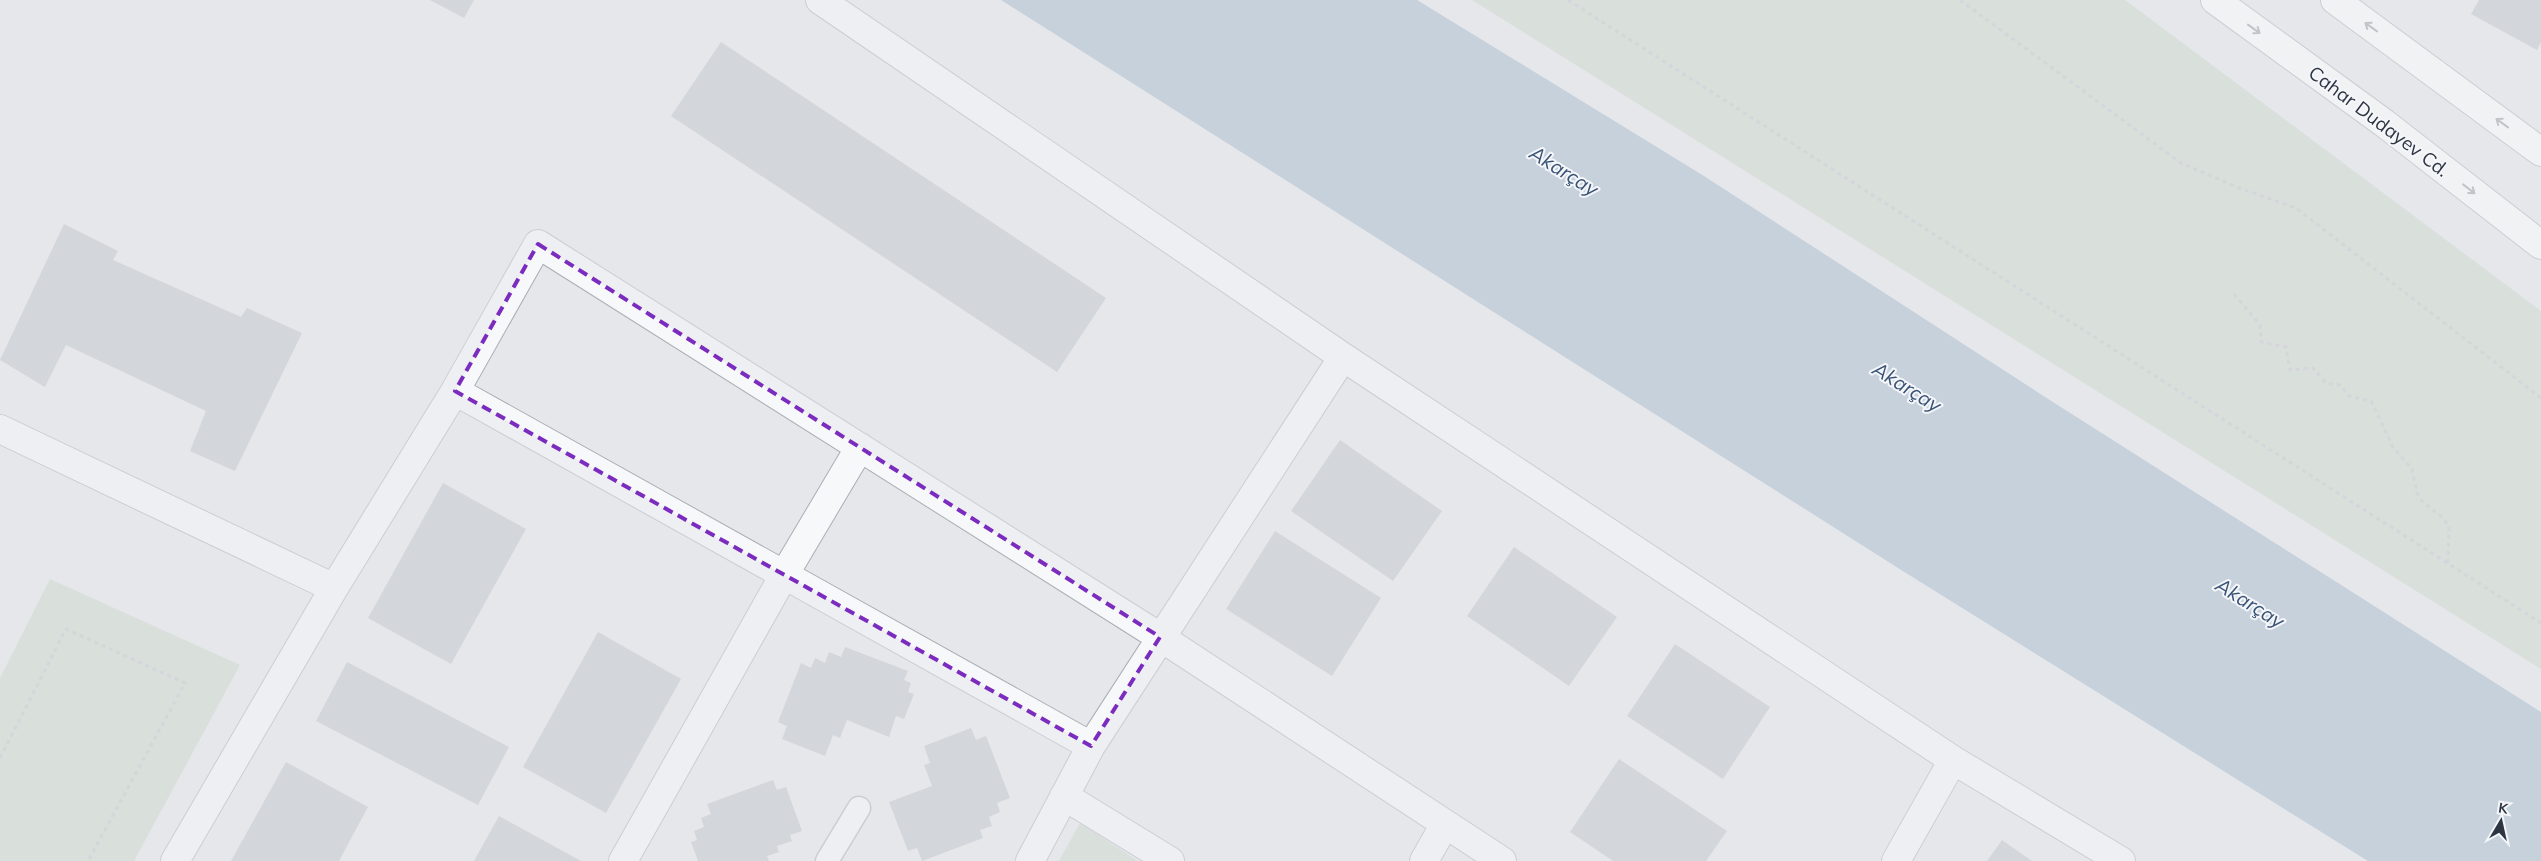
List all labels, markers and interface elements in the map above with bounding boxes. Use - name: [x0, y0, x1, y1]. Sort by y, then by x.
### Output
- one-way arrow: [2364, 22, 2378, 32]
- one-way arrow: [2247, 23, 2261, 34]
- street label: Cahar Dudayev Cd.: [2304, 60, 2454, 182]
- one-way arrow: [2496, 118, 2509, 129]
- water label: Akarçay: [1524, 139, 1604, 202]
- one-way arrow: [2462, 183, 2475, 194]
- water label: Akarçay: [1867, 355, 1947, 418]
- water label: Akarçay: [2210, 571, 2290, 634]
- north arrow: [2476, 796, 2526, 846]
- text: K: [2497, 799, 2510, 818]

